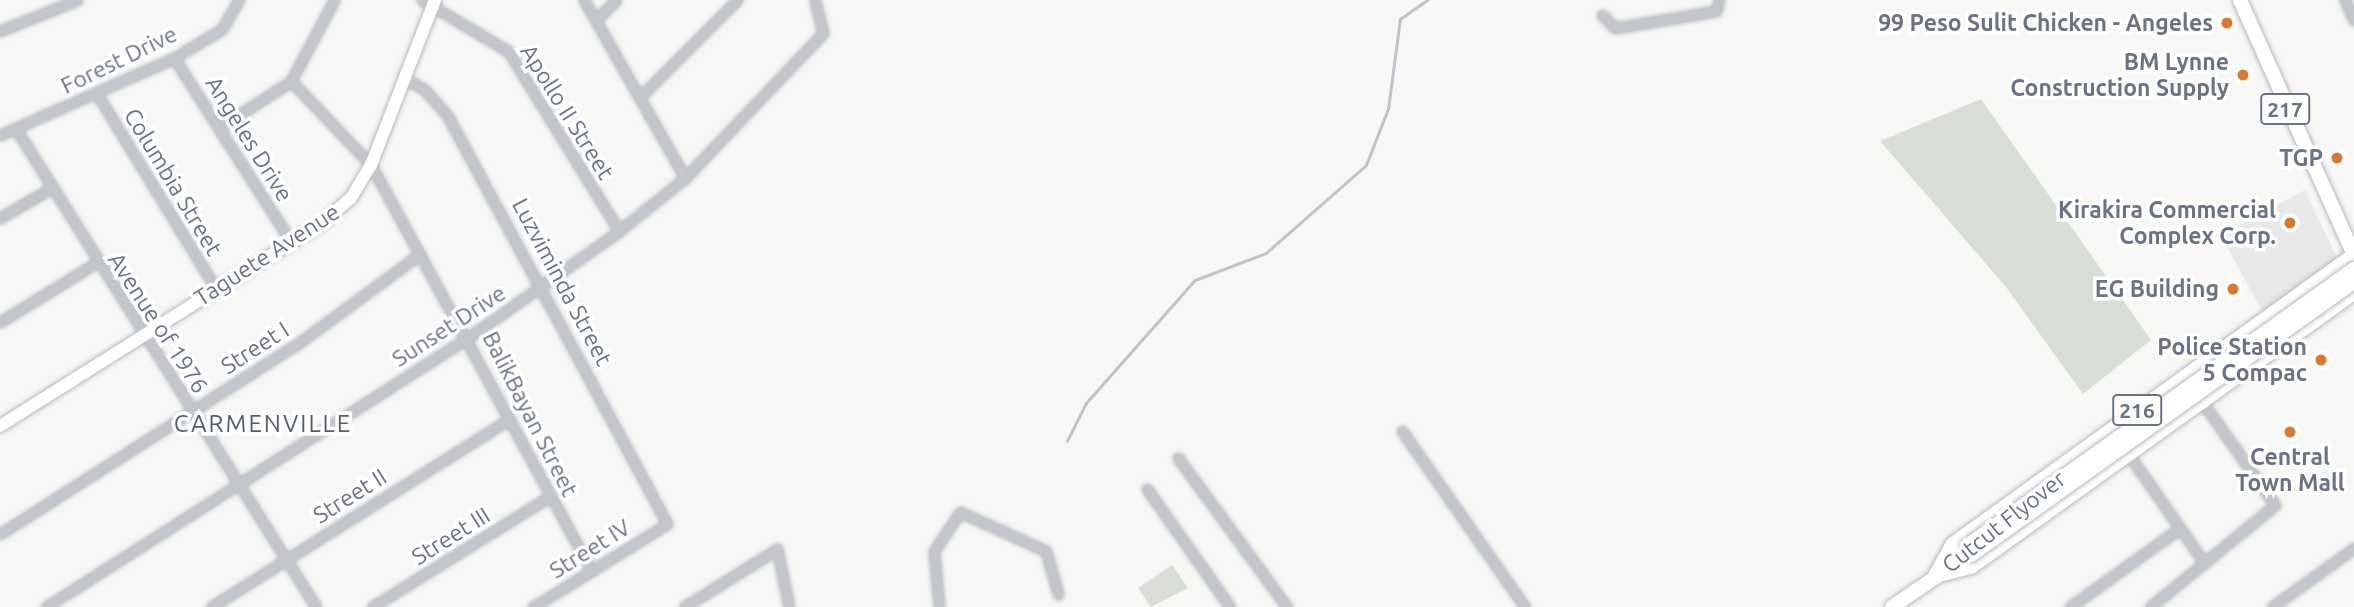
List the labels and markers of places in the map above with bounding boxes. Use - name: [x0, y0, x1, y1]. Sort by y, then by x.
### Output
- place label: 99 Peso Sulit Chicken - Angeles: [1878, 9, 2213, 37]
- marker: 99 Peso Sulit Chicken - Angeles: [2219, 15, 2235, 31]
- place label: BM Lynne Construction Supply: [2010, 48, 2229, 102]
- marker: BM Lynne Construction Supply: [2235, 67, 2251, 83]
- place label: TGP: [2279, 144, 2323, 172]
- marker: TGP: [2329, 150, 2345, 166]
- place label: Kirakira Commercial Complex Corp.: [2058, 196, 2276, 250]
- marker: Kirakira Commercial Complex Corp.: [2282, 215, 2298, 231]
- place label: EG Building: [2095, 275, 2219, 303]
- marker: EG Building: [2225, 281, 2241, 297]
- place label: Police Station 5 Compac: [2157, 333, 2307, 387]
- marker: Police Station 5 Compac: [2313, 352, 2329, 368]
- marker: Central Town Mall: [2282, 424, 2298, 440]
- place label: Central Town Mall: [2235, 443, 2345, 497]

